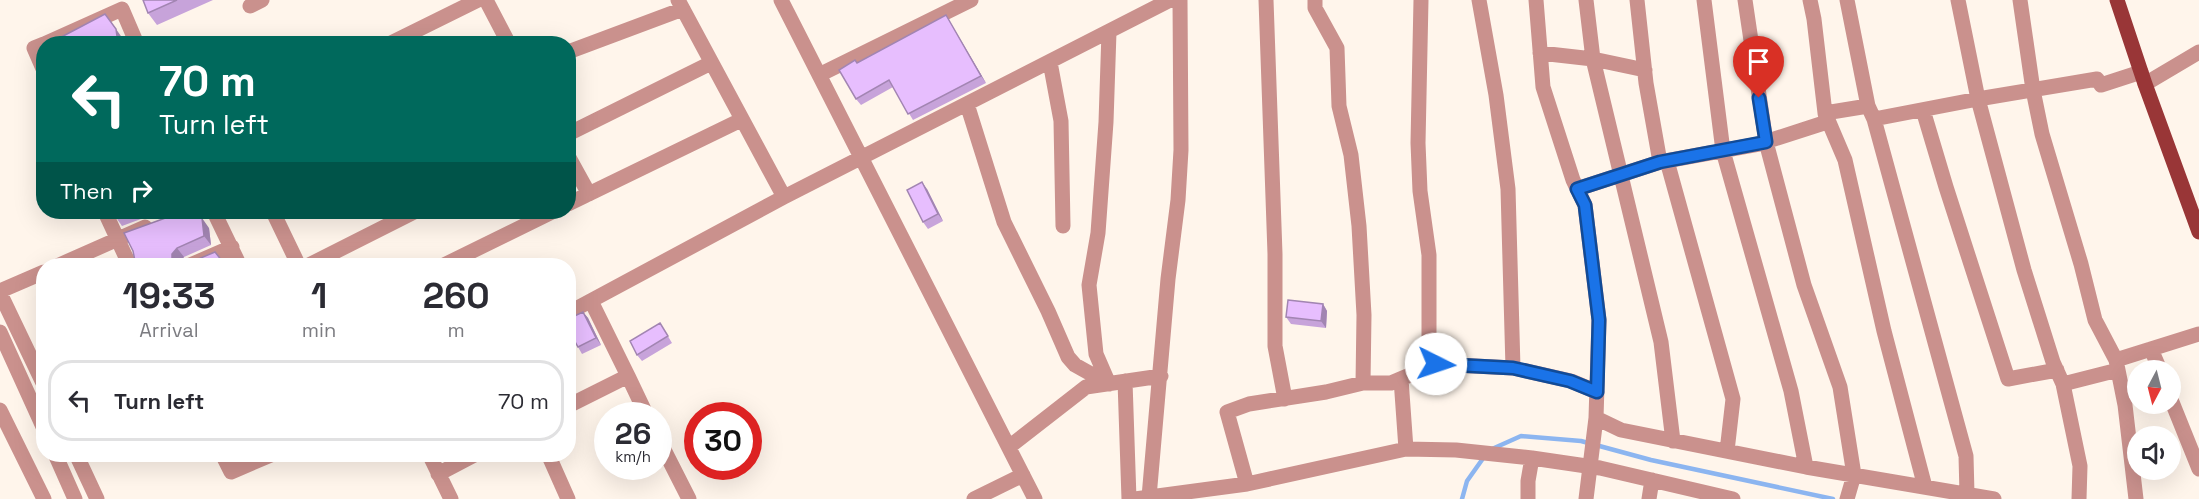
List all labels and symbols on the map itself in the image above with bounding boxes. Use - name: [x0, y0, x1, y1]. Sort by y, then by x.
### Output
- pin: [1733, 36, 1784, 98]
- position arrow: [1404, 332, 1468, 396]
- north arrow: [2127, 360, 2181, 414]
- speed limit sign: 30: [684, 402, 762, 480]

